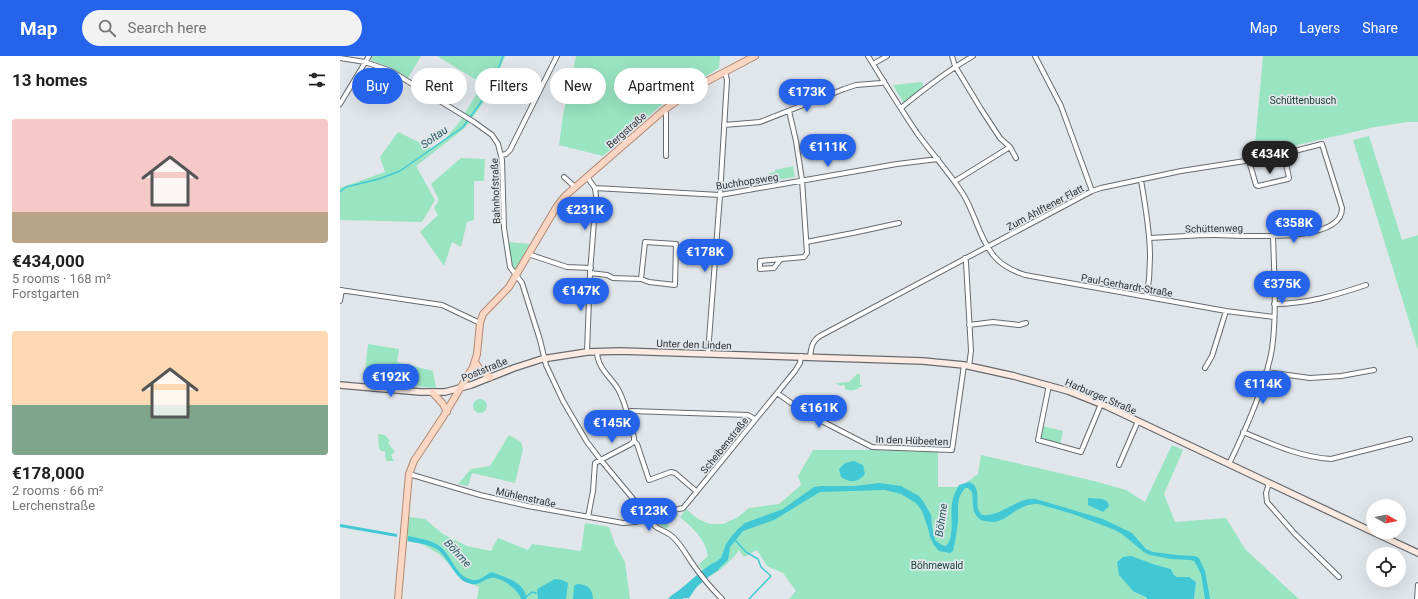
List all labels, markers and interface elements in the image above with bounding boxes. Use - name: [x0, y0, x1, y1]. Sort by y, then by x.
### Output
- search box: [82, 10, 362, 46]
- text: Map: [20, 17, 58, 40]
- icon: search: [96, 17, 118, 39]
- text: Search here: [128, 19, 206, 37]
- text: Map: [1250, 20, 1277, 36]
- text: Layers: [1299, 20, 1340, 36]
- text: Share: [1362, 20, 1398, 36]
- chip: Buy: [352, 68, 403, 104]
- chip: Rent: [411, 68, 467, 104]
- chip: Filters: [475, 68, 542, 104]
- chip: New: [550, 68, 606, 104]
- chip: Apartment: [614, 68, 708, 104]
- icon: filters: [306, 69, 328, 91]
- text: 13 homes: [12, 70, 88, 90]
- pin: €173K: [779, 79, 835, 113]
- text: €173K: [788, 84, 826, 99]
- park label: Schüttenbusch: [1270, 95, 1336, 106]
- street label: Bergstraße: [604, 110, 648, 151]
- water label: Soltau: [418, 123, 450, 151]
- pin: €111K: [800, 134, 856, 168]
- text: €111K: [809, 139, 847, 154]
- pin: €434K: [1242, 141, 1298, 175]
- icon: home: [134, 145, 206, 217]
- text: €434K: [1251, 146, 1289, 161]
- street label: Bahnhofstraße: [489, 158, 502, 224]
- street label: Buchhopsweg: [715, 171, 779, 192]
- street label: Zum Ahlftener Flatt: [1005, 182, 1086, 232]
- pin: €231K: [557, 197, 613, 231]
- text: €231K: [566, 202, 604, 217]
- pin: €358K: [1266, 210, 1322, 244]
- text: €358K: [1275, 215, 1313, 230]
- street label: Schüttenweg: [1185, 222, 1243, 235]
- pin: €178K: [677, 239, 733, 273]
- text: €178K: [686, 244, 724, 259]
- text: €434,000: [12, 251, 84, 271]
- text: 5 rooms · 168 m²: [12, 271, 111, 286]
- pin: €375K: [1254, 271, 1310, 305]
- street label: Paul-Gerhardt-Straße: [1080, 272, 1174, 299]
- text: €375K: [1263, 276, 1301, 291]
- pin: €147K: [553, 278, 609, 312]
- text: €147K: [562, 283, 600, 298]
- text: Forstgarten: [12, 286, 79, 301]
- street label: Unter den Linden: [656, 338, 732, 351]
- street label: Poststraße: [460, 355, 509, 384]
- icon: home: [134, 357, 206, 429]
- pin: €192K: [363, 364, 419, 398]
- text: €192K: [372, 369, 410, 384]
- pin: €114K: [1235, 371, 1291, 405]
- street label: Harburger Straße: [1064, 376, 1138, 416]
- text: €114K: [1244, 376, 1282, 391]
- pin: €161K: [791, 395, 847, 429]
- text: €161K: [800, 400, 838, 415]
- pin: €145K: [584, 410, 640, 444]
- text: €145K: [593, 415, 631, 430]
- street label: Scheibenstraße: [698, 415, 750, 476]
- street label: In den Hübeeten: [875, 434, 948, 447]
- text: €178,000: [12, 463, 84, 483]
- text: 2 rooms · 66 m²: [12, 483, 104, 498]
- street label: Mühlenstraße: [495, 485, 557, 510]
- text: Lerchenstraße: [12, 498, 95, 513]
- pin: €123K: [621, 498, 677, 532]
- north arrow: [1366, 499, 1406, 539]
- map controls: [1366, 499, 1406, 587]
- water label: Böhme: [933, 502, 950, 538]
- text: €123K: [630, 503, 668, 518]
- water label: Böhme: [441, 537, 474, 570]
- button: locate: [1366, 547, 1406, 587]
- park label: Böhmewald: [911, 560, 963, 571]

